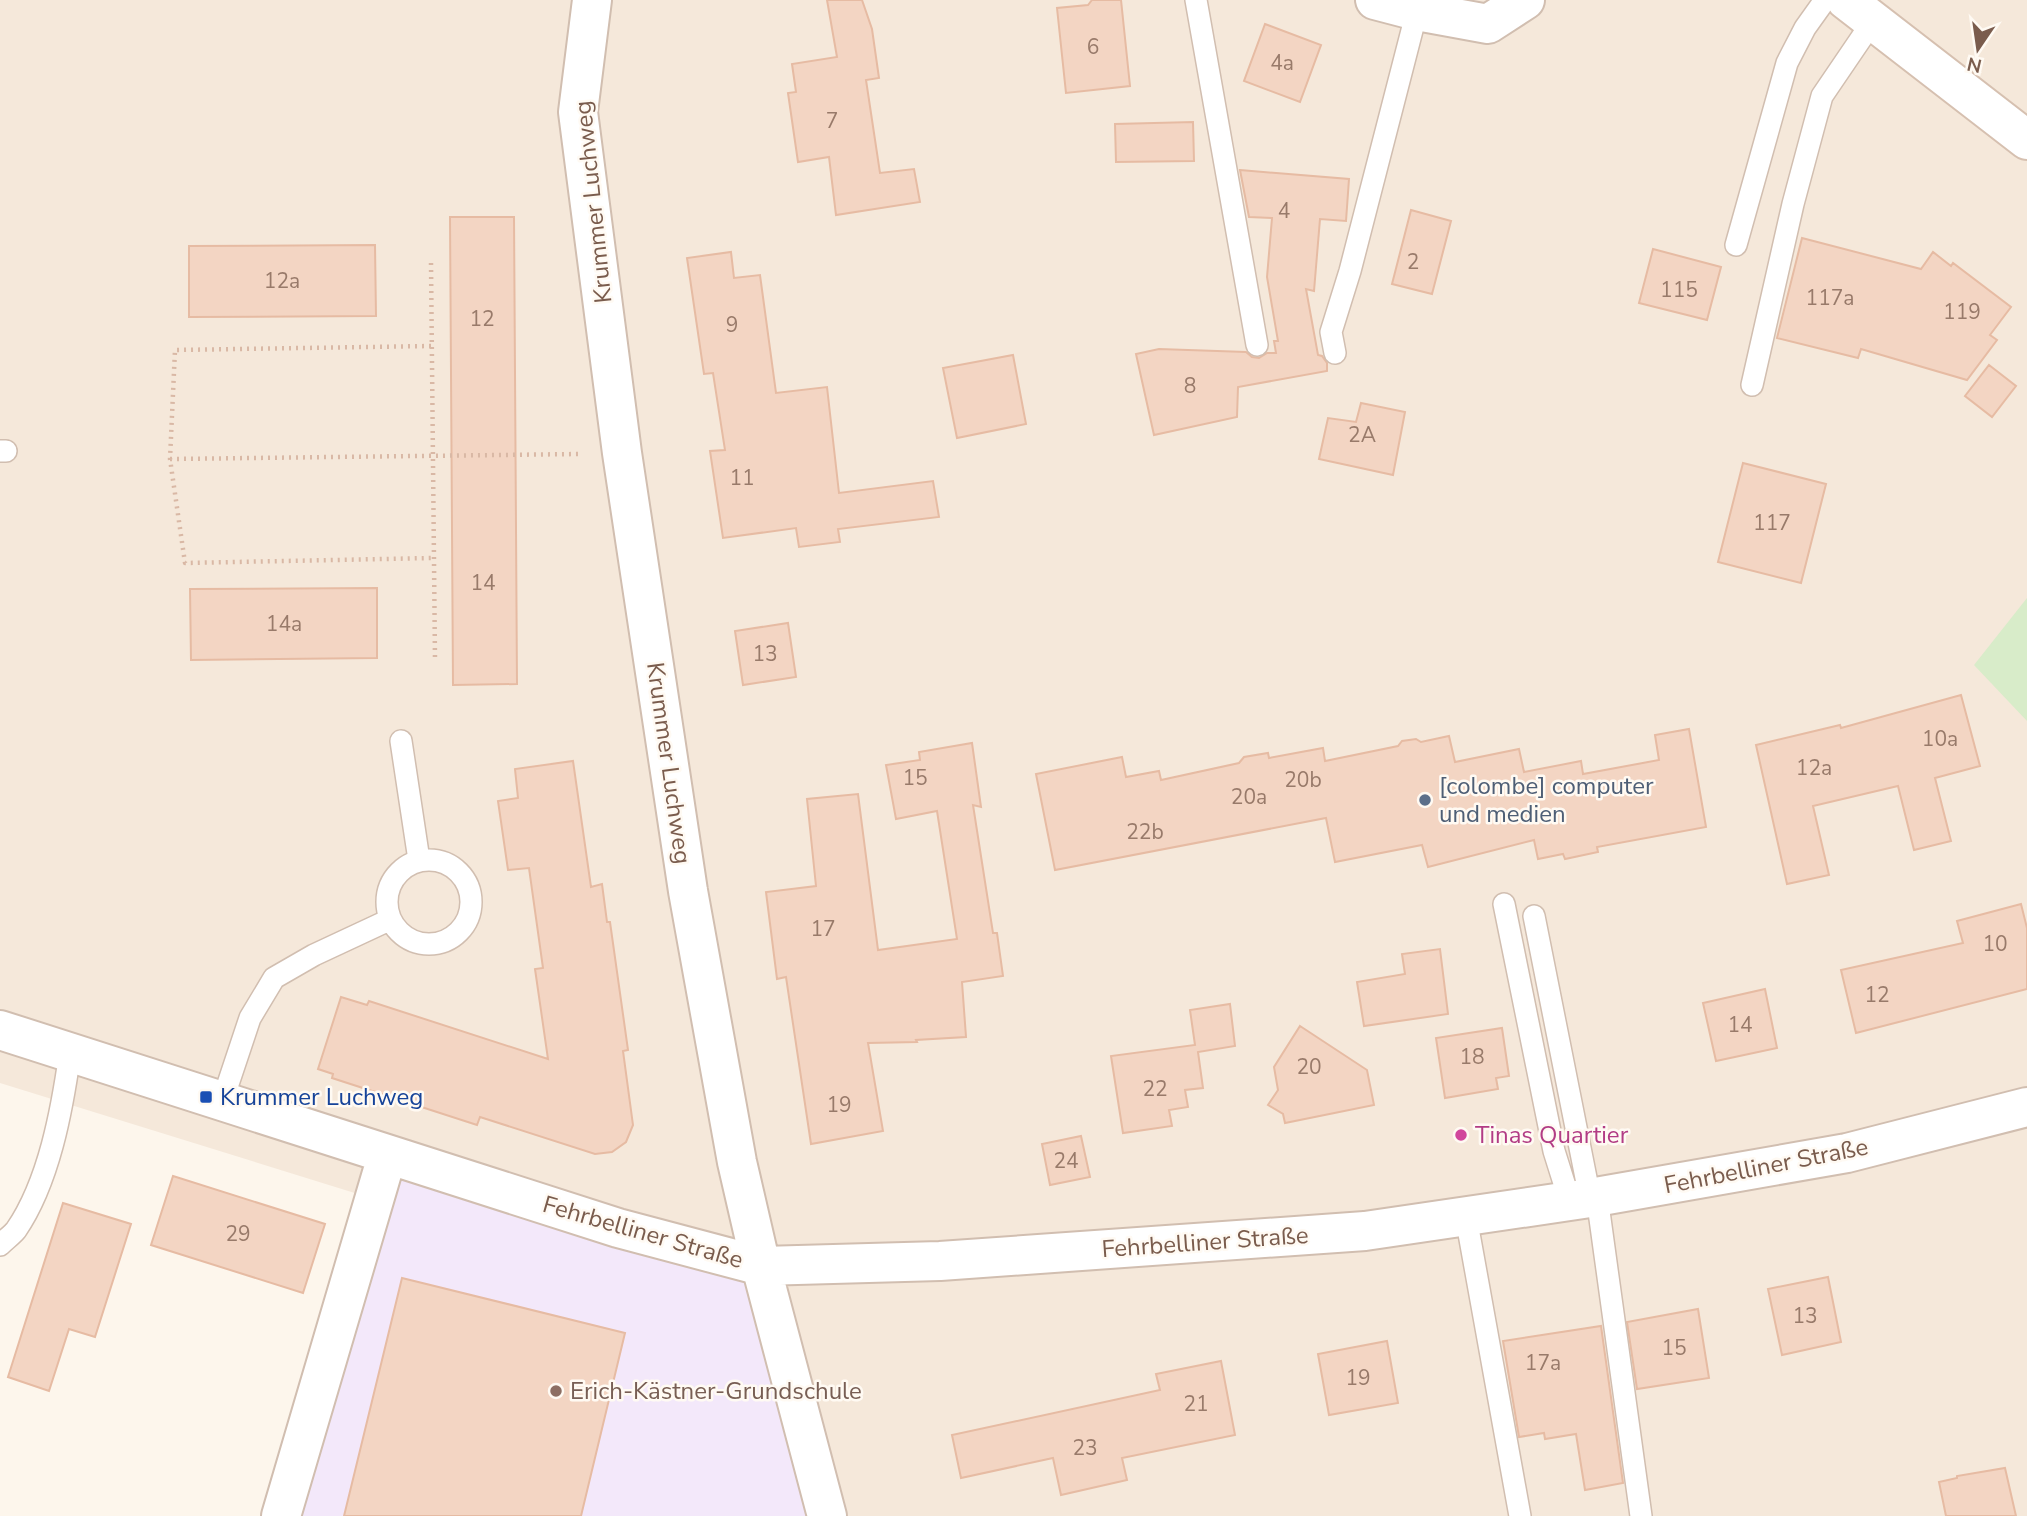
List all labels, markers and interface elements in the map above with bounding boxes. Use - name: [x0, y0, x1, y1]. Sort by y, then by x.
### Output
- north arrow: [1943, 14, 2013, 84]
- house number: 6: [1087, 33, 1099, 61]
- house number: 4a: [1270, 49, 1294, 77]
- text: N: [1965, 50, 1984, 79]
- street label: Krummer Luchweg: [566, 99, 620, 305]
- house number: 7: [826, 107, 838, 135]
- house number: 4: [1278, 197, 1290, 225]
- house number: 2: [1407, 248, 1419, 276]
- house number: 12a: [264, 267, 300, 295]
- house number: 115: [1660, 276, 1698, 304]
- house number: 117a: [1806, 284, 1854, 312]
- house number: 119: [1943, 298, 1981, 326]
- house number: 12: [469, 305, 495, 333]
- house number: 9: [726, 311, 738, 339]
- house number: 8: [1184, 372, 1196, 400]
- house number: 2A: [1348, 421, 1376, 449]
- house number: 11: [729, 464, 755, 492]
- house number: 117: [1753, 509, 1791, 537]
- house number: 14: [470, 569, 496, 597]
- house number: 14a: [266, 610, 302, 638]
- house number: 13: [752, 640, 778, 668]
- street label: Krummer Luchweg: [639, 660, 699, 866]
- house number: 10a: [1922, 725, 1958, 753]
- house number: 12a: [1796, 754, 1832, 782]
- house number: 15: [902, 764, 928, 792]
- house number: 20b: [1284, 766, 1322, 794]
- place label: [colombe] computer und medien: [1439, 770, 1654, 830]
- house number: 20a: [1231, 783, 1267, 811]
- marker: [colombe] computer und medien: [1417, 792, 1433, 808]
- house number: 22b: [1126, 818, 1164, 846]
- house number: 17: [810, 915, 836, 943]
- house number: 10: [1982, 930, 2008, 958]
- house number: 12: [1864, 981, 1890, 1009]
- house number: 14: [1727, 1011, 1753, 1039]
- house number: 18: [1459, 1043, 1485, 1071]
- house number: 20: [1296, 1053, 1322, 1081]
- house number: 22: [1142, 1075, 1168, 1103]
- place label: Krummer Luchweg: [220, 1081, 423, 1113]
- marker: Krummer Luchweg: [198, 1089, 214, 1105]
- house number: 19: [826, 1091, 852, 1119]
- place label: Tinas Quartier: [1475, 1119, 1629, 1151]
- marker: Tinas Quartier: [1453, 1127, 1469, 1143]
- street label: Fehrbelliner Straße: [1661, 1131, 1871, 1201]
- house number: 24: [1053, 1147, 1079, 1175]
- street label: Fehrbelliner Straße: [539, 1188, 747, 1276]
- street label: Fehrbelliner Straße: [1101, 1219, 1309, 1265]
- house number: 29: [225, 1220, 251, 1248]
- house number: 13: [1792, 1302, 1818, 1330]
- house number: 15: [1661, 1334, 1687, 1362]
- house number: 17a: [1525, 1349, 1561, 1377]
- house number: 19: [1345, 1364, 1371, 1392]
- place label: Erich-Kästner-Grundschule: [570, 1375, 862, 1407]
- marker: Erich-Kästner-Grundschule: [548, 1383, 564, 1399]
- house number: 21: [1183, 1390, 1209, 1418]
- house number: 23: [1072, 1434, 1098, 1462]

